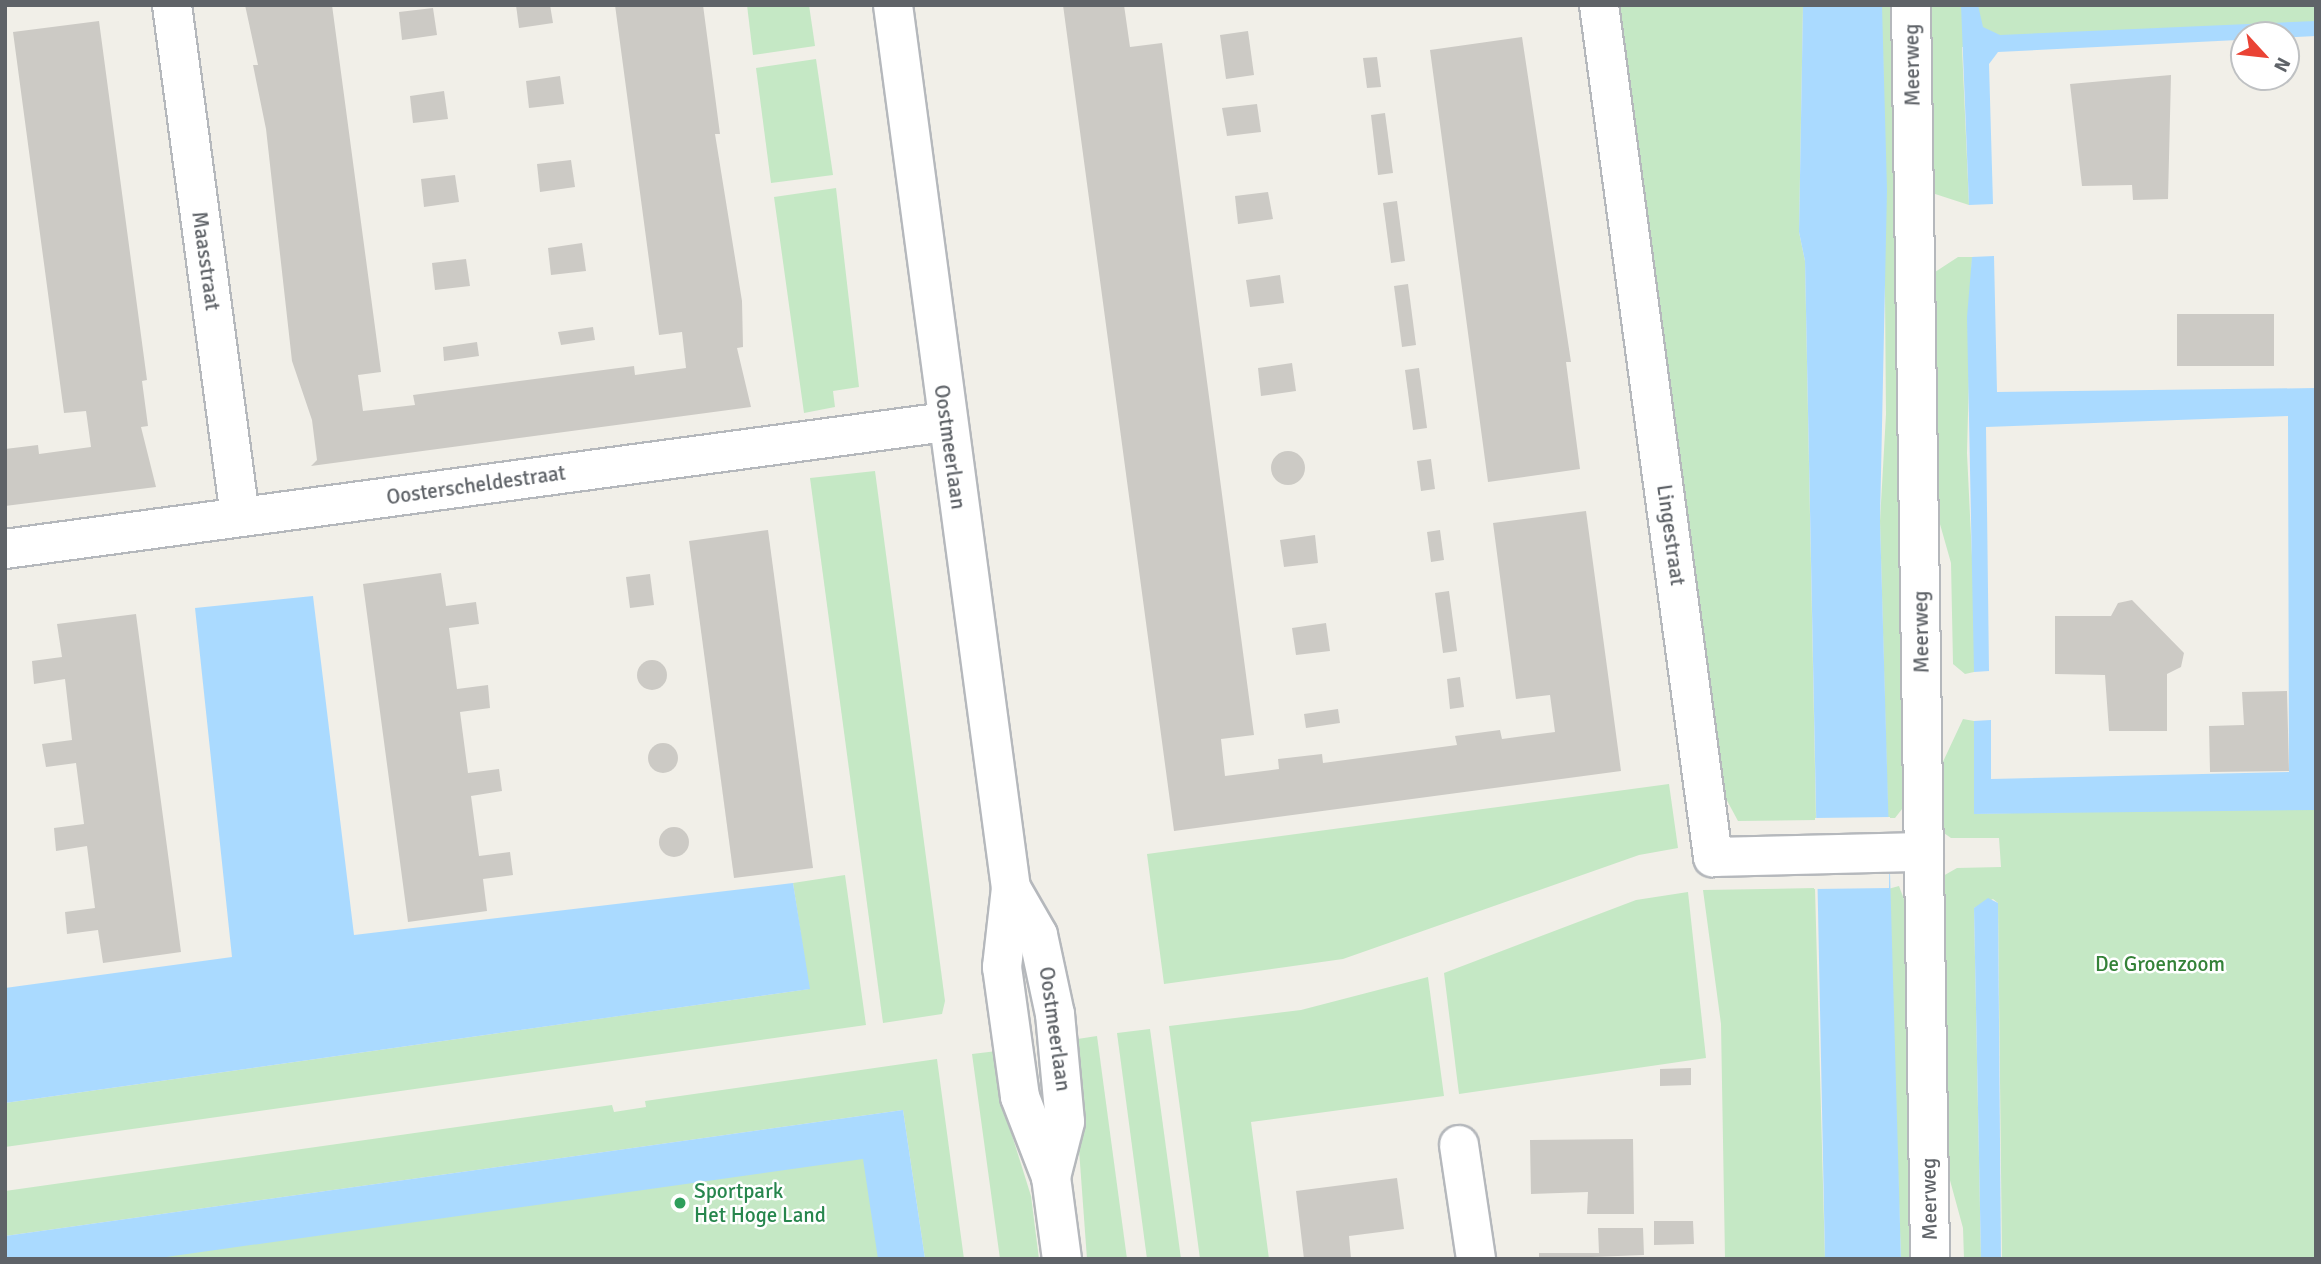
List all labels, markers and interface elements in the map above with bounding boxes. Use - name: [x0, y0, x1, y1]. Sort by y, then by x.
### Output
- north arrow: [2230, 21, 2300, 91]
- street label: Meerweg: [1899, 23, 1925, 107]
- text: N: [2268, 53, 2296, 76]
- street label: Maasstraat: [187, 210, 225, 312]
- street label: Oostmeerlaan: [929, 383, 971, 511]
- street label: Oosterscheldestraat: [385, 460, 567, 510]
- street label: Lingestraat: [1651, 483, 1691, 587]
- street label: Meerweg: [1908, 590, 1934, 674]
- park label: De Groenzoom: [2095, 951, 2225, 977]
- street label: Oostmeerlaan: [1034, 965, 1076, 1093]
- street label: Meerweg: [1916, 1157, 1942, 1241]
- place label: Sportpark Het Hoge Land: [694, 1178, 826, 1228]
- marker: Sportpark Het Hoge Land: [672, 1195, 688, 1211]

